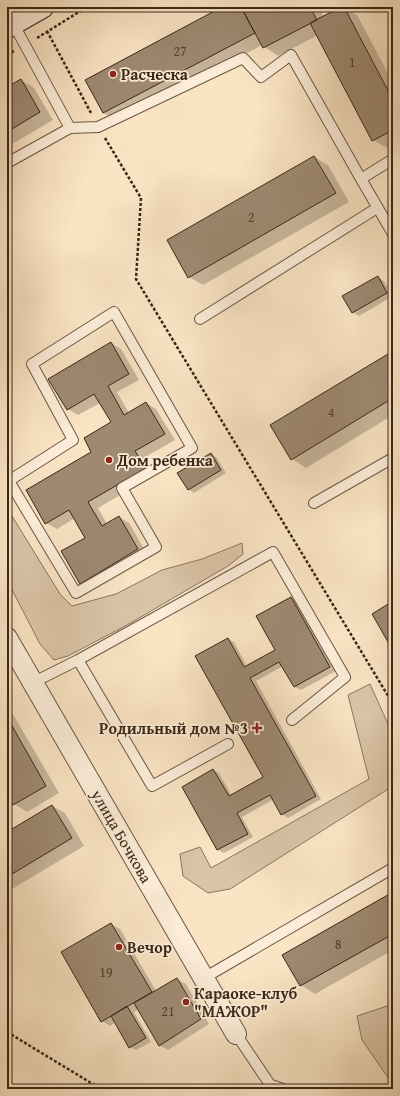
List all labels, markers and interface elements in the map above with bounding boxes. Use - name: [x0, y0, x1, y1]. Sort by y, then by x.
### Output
- house number: 27: [173, 41, 187, 61]
- house number: 1: [349, 52, 355, 72]
- place label: Расческа: [121, 62, 189, 86]
- marker: Расческа: [108, 69, 118, 79]
- house number: 2: [248, 207, 254, 227]
- house number: 4: [328, 402, 335, 422]
- place label: Дом ребенка: [116, 448, 214, 472]
- marker: Дом ребенка: [104, 455, 114, 465]
- place label: Родильный дом №3: [99, 716, 248, 740]
- marker: Родильный дом №3: [251, 722, 263, 734]
- street label: улица Бочкова: [85, 784, 159, 888]
- house number: 8: [335, 934, 342, 954]
- place label: Вечор: [127, 935, 172, 959]
- marker: Вечор: [114, 942, 124, 952]
- house number: 19: [99, 962, 113, 982]
- place label: Караоке-клуб "МАЖОР": [194, 981, 298, 1023]
- marker: Караоке-клуб "МАЖОР": [181, 997, 191, 1007]
- house number: 21: [161, 1001, 175, 1021]

